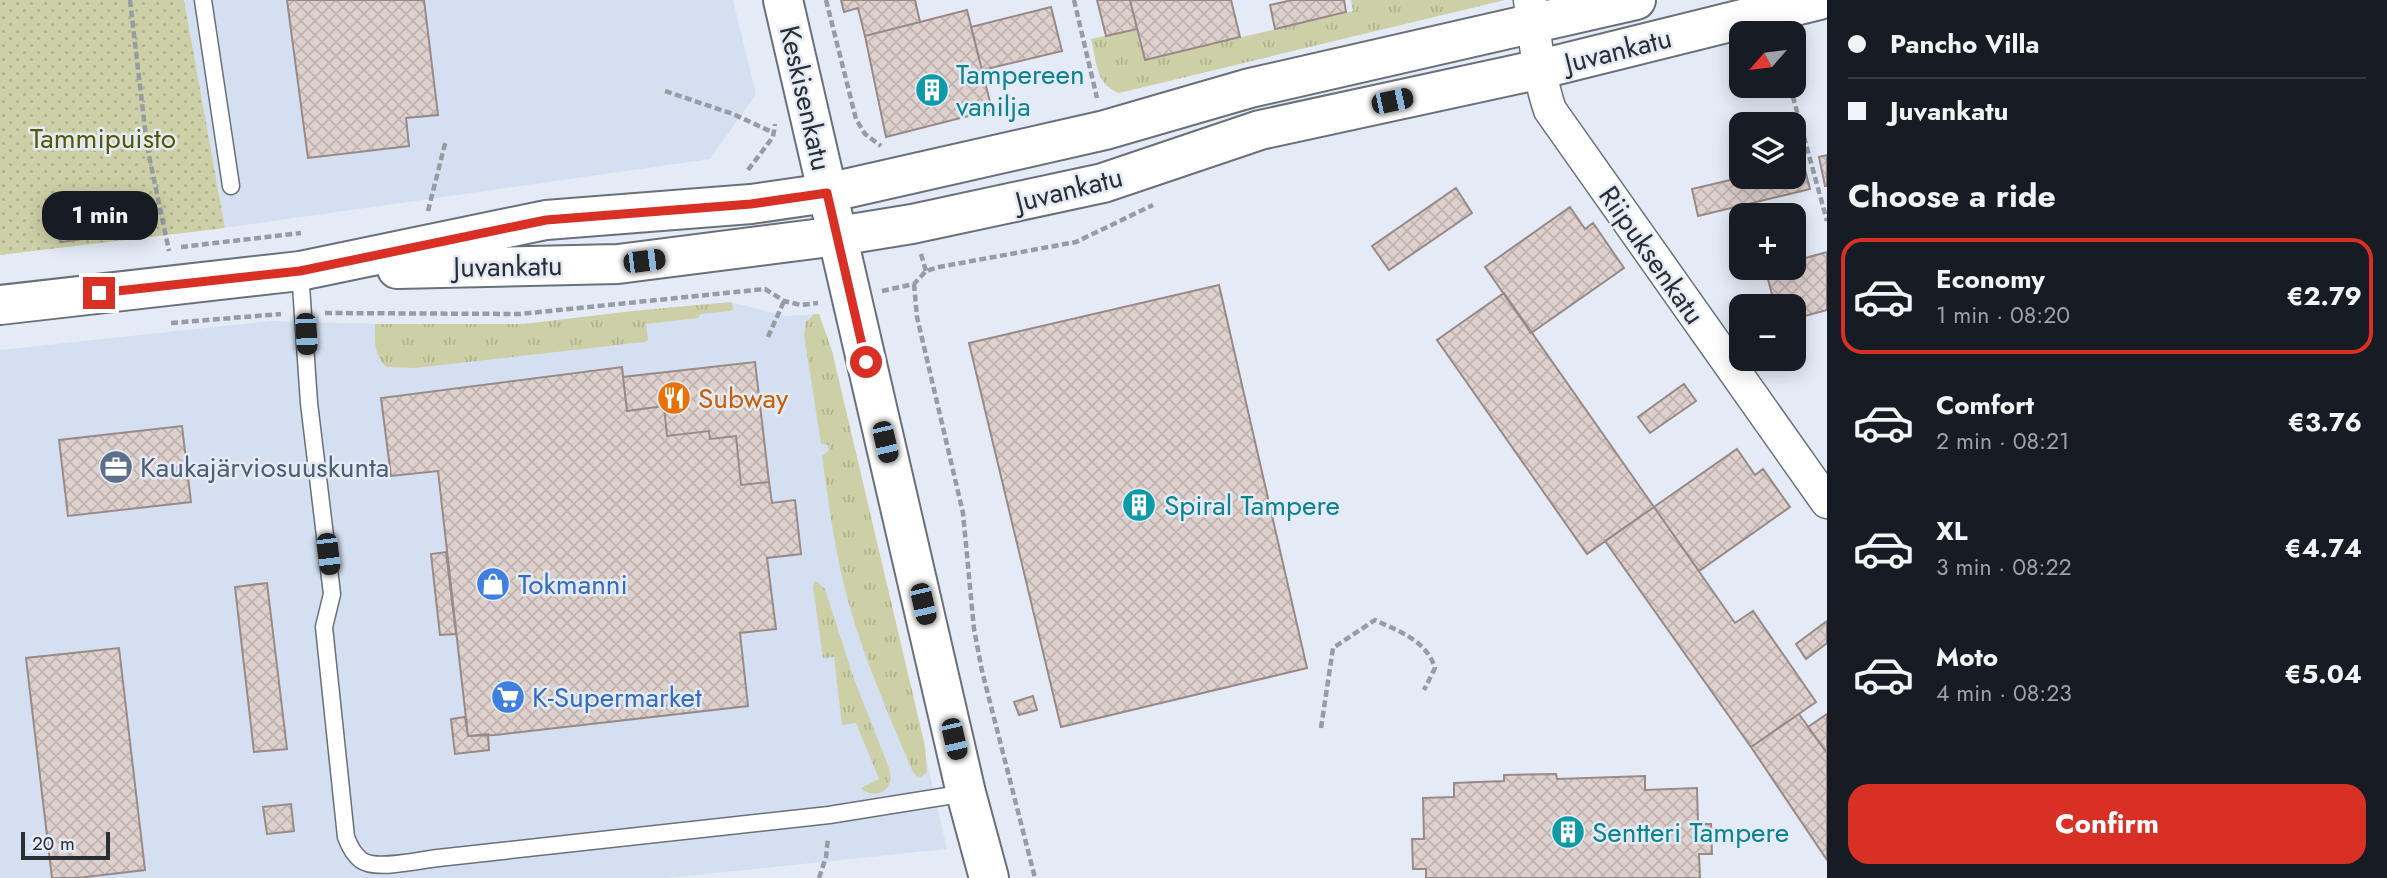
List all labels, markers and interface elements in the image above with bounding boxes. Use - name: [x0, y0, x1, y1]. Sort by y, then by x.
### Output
- street label: Juvankatu: [1556, 17, 1676, 85]
- street label: Keskisenkatu: [769, 21, 842, 175]
- north arrow: [1729, 21, 1806, 98]
- map controls: [1729, 21, 1806, 371]
- text: Pancho Villa: [1890, 25, 2040, 63]
- place label: Tampereen vanilja: [956, 54, 1085, 127]
- building icon: Tampereen vanilja: [913, 71, 951, 109]
- car: [1370, 86, 1415, 116]
- text: Juvankatu: [1890, 92, 2008, 130]
- button: layers: [1729, 112, 1806, 189]
- park label: Tammipuisto: [30, 118, 176, 159]
- street label: Juvankatu: [1007, 156, 1127, 224]
- text: Choose a ride: [1848, 173, 2056, 219]
- street label: Riipuksenkatu: [1589, 178, 1715, 333]
- callout: 1 min: [41, 191, 157, 240]
- text: 1 min: [71, 198, 129, 232]
- button: +: [1729, 203, 1806, 280]
- street label: Juvankatu: [449, 245, 563, 288]
- car: [622, 248, 667, 274]
- text: Economy: [1936, 260, 2045, 298]
- icon: car: [1852, 265, 1915, 328]
- route end: [83, 277, 115, 309]
- text: €2.79: [2286, 277, 2362, 315]
- button: −: [1729, 294, 1806, 371]
- text: 1 min · 08:20: [1936, 298, 2070, 332]
- car: [295, 312, 318, 356]
- route start: [850, 346, 882, 378]
- place label: Subway: [698, 378, 789, 419]
- restaurant icon: Subway: [655, 379, 693, 417]
- text: Comfort: [1936, 386, 2034, 424]
- icon: car: [1852, 391, 1915, 454]
- text: €3.76: [2288, 403, 2362, 441]
- car: [871, 419, 900, 465]
- text: 2 min · 08:21: [1936, 424, 2069, 458]
- place label: Kaukajärviosuuskunta: [140, 447, 389, 488]
- office icon: Kaukajärviosuuskunta: [97, 448, 135, 486]
- place label: Spiral Tampere: [1164, 485, 1340, 526]
- building icon: Spiral Tampere: [1120, 486, 1158, 524]
- text: XL: [1936, 512, 1968, 550]
- icon: car: [1852, 517, 1915, 580]
- text: €4.74: [2285, 529, 2362, 567]
- car: [316, 532, 341, 576]
- text: 3 min · 08:22: [1936, 550, 2072, 584]
- place label: Tokmanni: [518, 564, 628, 605]
- shop icon: Tokmanni: [474, 565, 512, 603]
- car: [909, 581, 938, 627]
- text: Moto: [1936, 638, 1998, 676]
- icon: car: [1852, 643, 1915, 706]
- text: €5.04: [2284, 655, 2362, 693]
- text: 4 min · 08:23: [1936, 676, 2072, 710]
- place label: K-Supermarket: [532, 677, 702, 718]
- supermarket icon: K-Supermarket: [489, 678, 527, 716]
- car: [940, 716, 969, 762]
- button: Confirm: [1848, 784, 2366, 864]
- place label: Sentteri Tampere: [1592, 812, 1789, 853]
- building icon: Sentteri Tampere: [1549, 813, 1587, 851]
- scale bar: [21, 829, 110, 861]
- text: 20 m: [32, 830, 75, 857]

